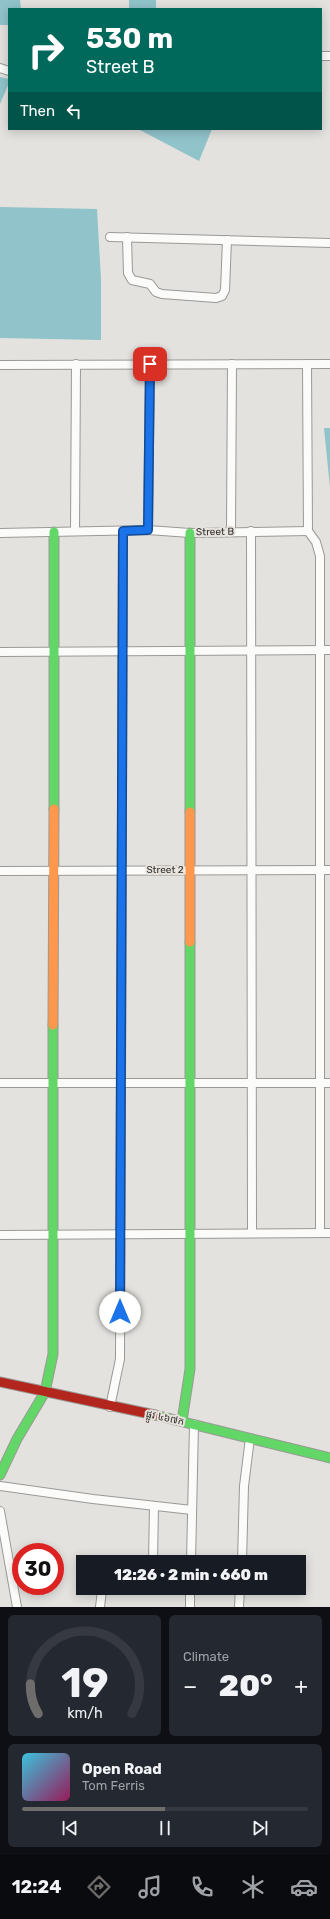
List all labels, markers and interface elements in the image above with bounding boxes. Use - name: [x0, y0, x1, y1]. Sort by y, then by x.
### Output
- text: 530 m: [86, 22, 173, 55]
- icon: right: [20, 24, 72, 76]
- text: Street B: [86, 56, 154, 78]
- icon: left: [63, 100, 85, 122]
- text: Then: [20, 102, 55, 120]
- pin: [133, 347, 167, 381]
- icon: arrive: [139, 353, 161, 375]
- street label: Street B: [196, 526, 234, 538]
- street label: Street 2: [146, 864, 184, 876]
- position arrow: [99, 1291, 141, 1333]
- street label: ផ្លូវ ៤៦៧ក: [144, 1408, 185, 1431]
- speed limit sign: 30: [12, 1543, 64, 1595]
- text: 12:26 · 2 min · 660 m: [114, 1566, 268, 1584]
- text: Climate: [183, 1649, 229, 1664]
- text: 19: [61, 1657, 108, 1706]
- text: 20°: [219, 1668, 273, 1704]
- text: −: [183, 1673, 197, 1700]
- text: +: [294, 1673, 308, 1700]
- text: km/h: [67, 1704, 102, 1721]
- text: Open Road: [82, 1760, 162, 1778]
- text: Tom Ferris: [82, 1778, 145, 1793]
- icon: previous: [59, 1817, 81, 1839]
- icon: pause: [154, 1817, 176, 1839]
- icon: next: [249, 1817, 271, 1839]
- icon: directions: [85, 1873, 113, 1901]
- icon: music: [136, 1873, 164, 1901]
- icon: phone: [188, 1873, 216, 1901]
- icon: climate: [239, 1873, 267, 1901]
- icon: car: [290, 1873, 318, 1901]
- text: 12:24: [12, 1876, 62, 1898]

